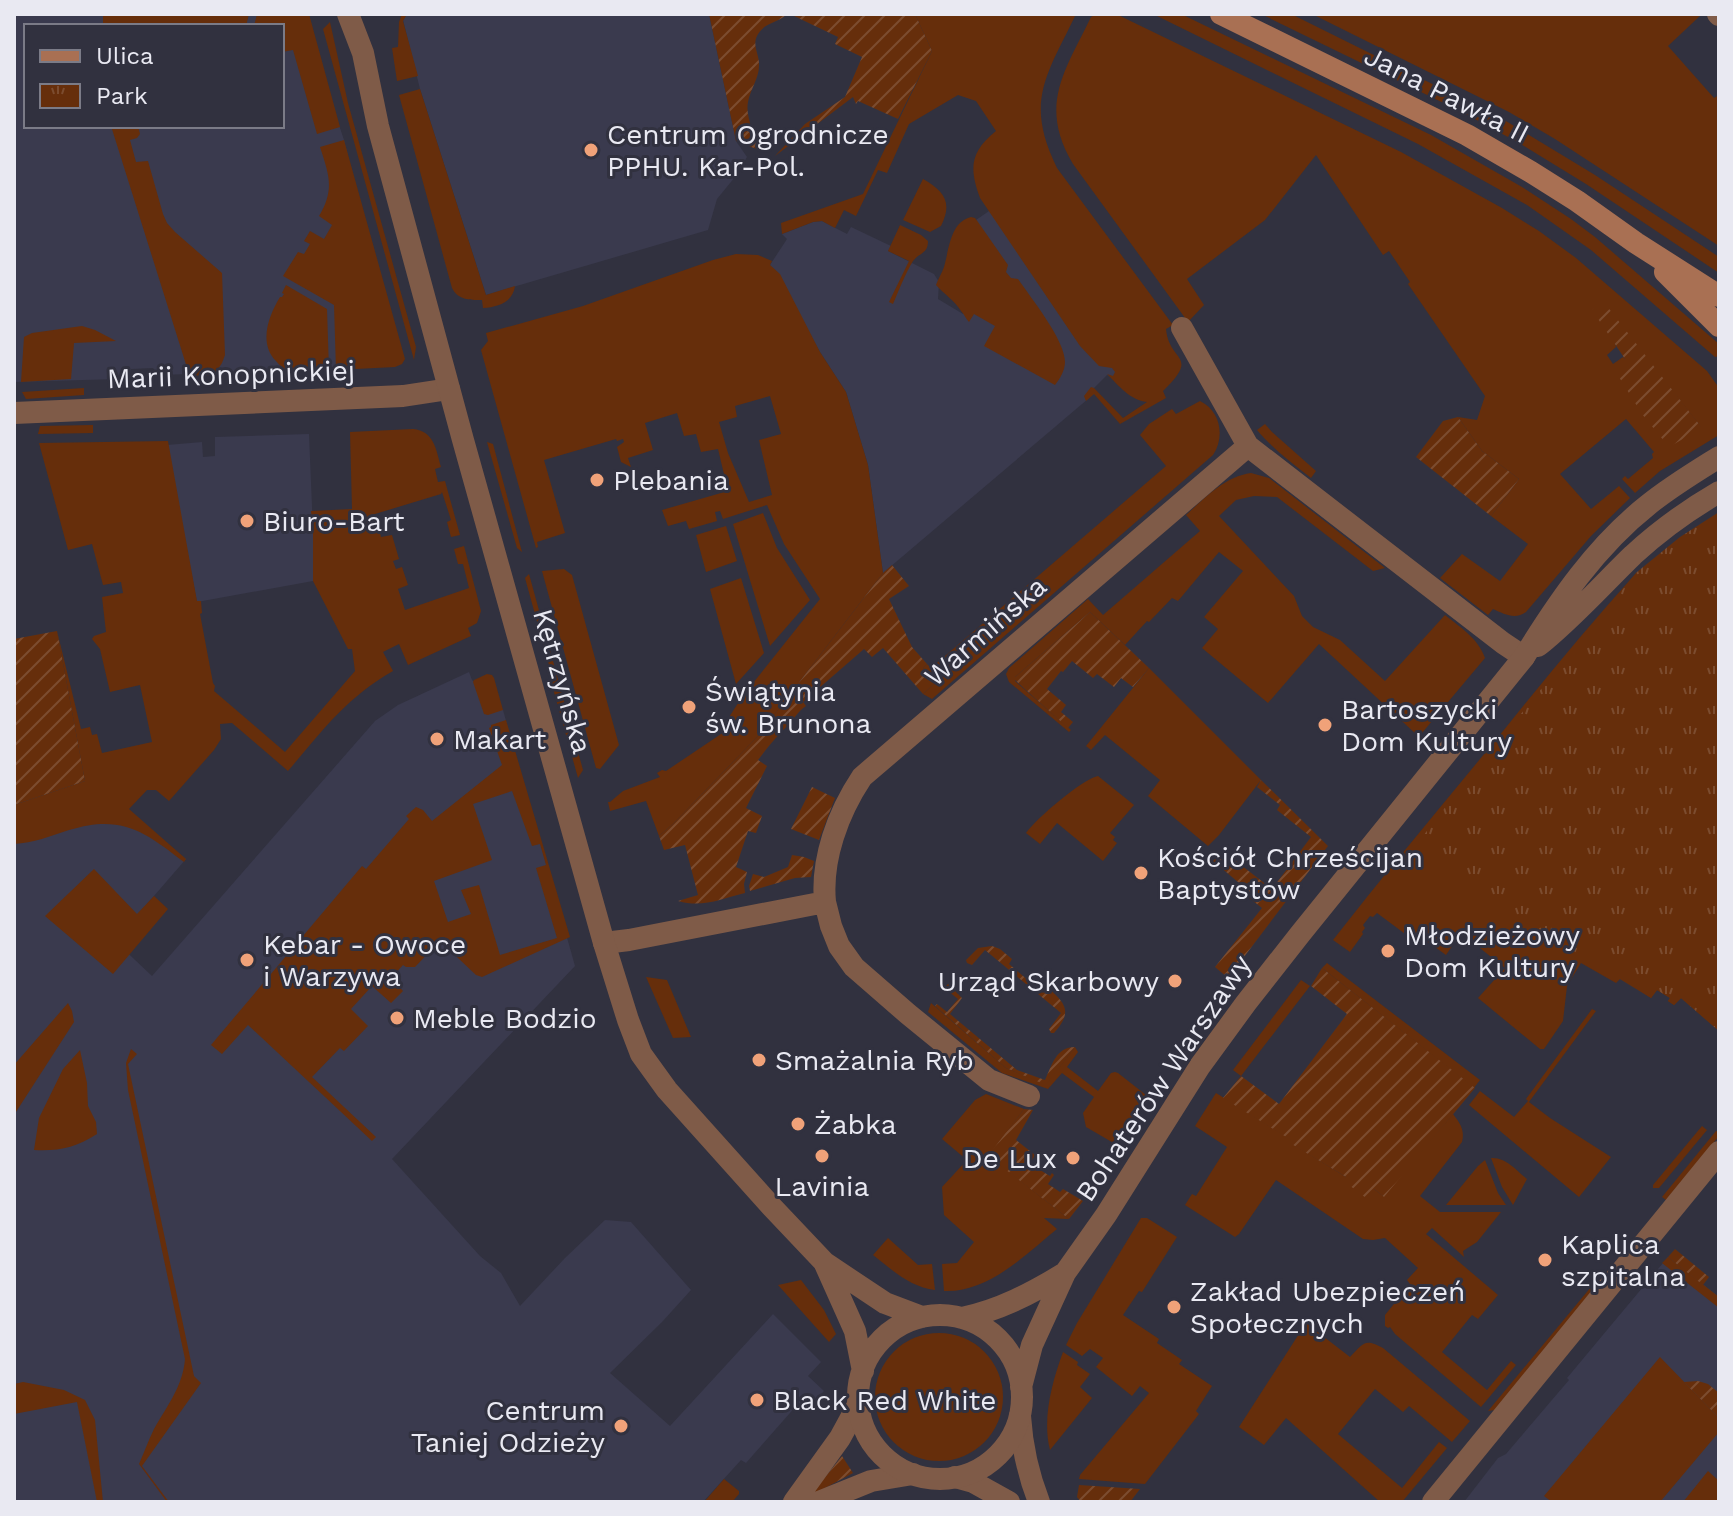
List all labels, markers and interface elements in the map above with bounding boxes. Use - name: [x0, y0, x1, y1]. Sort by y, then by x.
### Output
- legend: [24, 24, 284, 128]
- street label: Jana Pawła II: [1359, 39, 1535, 150]
- text: Ulica: [96, 42, 154, 70]
- text: Park: [96, 82, 148, 110]
- place label: Centrum Ogrodnicze PPHU. Kar-Pol.: [607, 118, 889, 183]
- marker: Centrum Ogrodnicze PPHU. Kar-Pol.: [582, 141, 600, 159]
- street label: Marii Konopnickiej: [106, 354, 356, 395]
- place label: Plebania: [613, 464, 729, 497]
- marker: Plebania: [588, 471, 606, 489]
- place label: Biuro-Bart: [263, 505, 405, 538]
- marker: Biuro-Bart: [238, 512, 256, 530]
- street label: Warmińska: [918, 569, 1053, 693]
- street label: Kętrzyńska: [526, 605, 599, 757]
- place label: Świątynia św. Brunona: [705, 675, 872, 740]
- place label: Bartoszycki Dom Kultury: [1341, 693, 1513, 758]
- marker: Świątynia św. Brunona: [680, 698, 698, 716]
- marker: Bartoszycki Dom Kultury: [1316, 716, 1334, 734]
- place label: Makart: [453, 723, 547, 756]
- marker: Makart: [428, 730, 446, 748]
- place label: Kościół Chrześcijan Baptystów: [1157, 841, 1423, 906]
- marker: Kościół Chrześcijan Baptystów: [1132, 864, 1150, 882]
- place label: Młodzieżowy Dom Kultury: [1404, 919, 1581, 984]
- place label: Kebar - Owoce i Warzywa: [263, 928, 466, 993]
- marker: Młodzieżowy Dom Kultury: [1379, 942, 1397, 960]
- street label: Bohaterów Warszawy: [1069, 948, 1259, 1208]
- marker: Kebar - Owoce i Warzywa: [238, 951, 256, 969]
- place label: Urząd Skarbowy: [937, 965, 1160, 998]
- marker: Urząd Skarbowy: [1166, 972, 1184, 990]
- place label: Meble Bodzio: [413, 1002, 597, 1035]
- marker: Meble Bodzio: [388, 1009, 406, 1027]
- place label: Smażalnia Ryb: [775, 1044, 974, 1077]
- marker: Smażalnia Ryb: [750, 1051, 768, 1069]
- place label: Żabka: [814, 1108, 897, 1141]
- marker: Żabka: [789, 1115, 807, 1133]
- place label: De Lux: [962, 1142, 1057, 1175]
- marker: Lavinia: [813, 1147, 831, 1165]
- marker: De Lux: [1064, 1149, 1082, 1167]
- place label: Lavinia: [775, 1170, 870, 1203]
- place label: Kaplica szpitalna: [1561, 1228, 1685, 1293]
- marker: Kaplica szpitalna: [1536, 1251, 1554, 1269]
- place label: Zakład Ubezpieczeń Społecznych: [1190, 1275, 1465, 1340]
- marker: Zakład Ubezpieczeń Społecznych: [1165, 1298, 1183, 1316]
- place label: Black Red White: [773, 1384, 997, 1417]
- marker: Black Red White: [748, 1391, 766, 1409]
- place label: Centrum Taniej Odzieży: [411, 1394, 606, 1459]
- marker: Centrum Taniej Odzieży: [612, 1417, 630, 1435]

